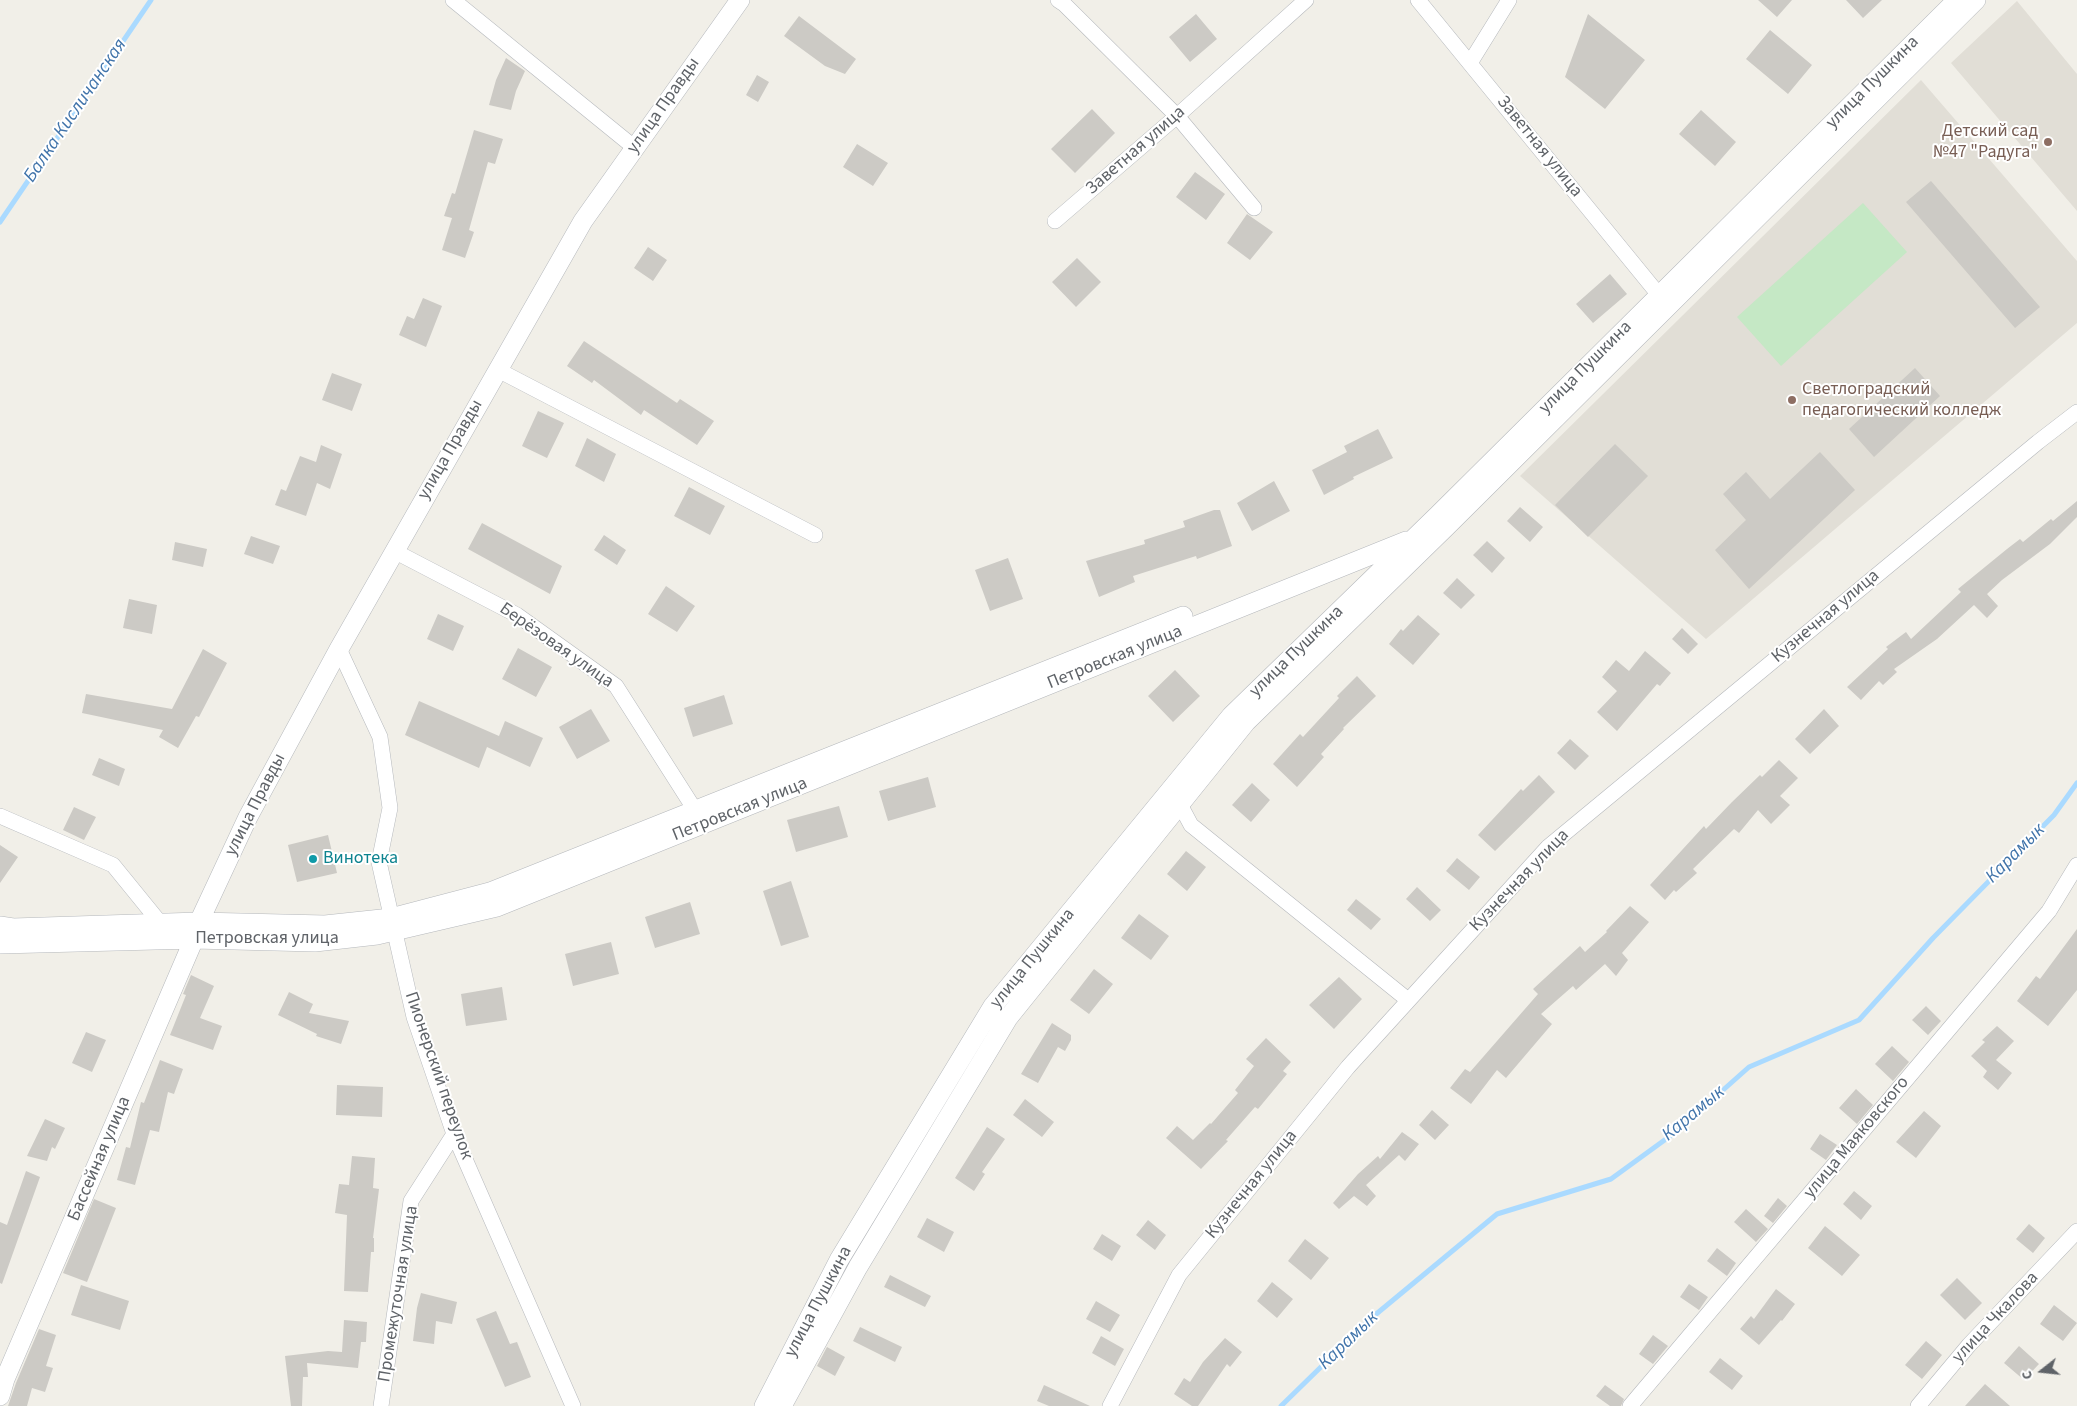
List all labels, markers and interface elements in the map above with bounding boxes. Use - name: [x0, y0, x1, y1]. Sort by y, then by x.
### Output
- street label: улица Пушкина: [1822, 32, 1924, 134]
- water label: Балка Кисличанская: [20, 35, 132, 187]
- street label: улица Правды: [623, 54, 705, 158]
- street label: Заветная улица: [1491, 92, 1587, 202]
- street label: Заветная улица: [1082, 102, 1190, 200]
- place label: Детский сад №47 "Радуга": [1933, 121, 2038, 163]
- marker: Детский сад №47 "Радуга": [2042, 136, 2054, 148]
- street label: улица Пушкина: [1535, 317, 1637, 419]
- place label: Светлоградский педагогический колледж: [1802, 379, 2001, 422]
- marker: Светлоградский педагогический колледж: [1786, 394, 1798, 406]
- street label: улица Правды: [414, 396, 488, 504]
- street label: Кузнечная улица: [1768, 566, 1884, 668]
- street label: Берёзовая улица: [495, 599, 617, 693]
- street label: улица Пушкина: [1245, 602, 1349, 702]
- street label: Петровская улица: [1044, 621, 1186, 695]
- street label: улица Правды: [221, 750, 291, 860]
- street label: Петровская улица: [669, 773, 811, 847]
- water label: Карамык: [1981, 819, 2051, 889]
- street label: Кузнечная улица: [1466, 825, 1574, 937]
- place label: Винотека: [323, 848, 398, 870]
- marker: Винотека: [307, 853, 319, 865]
- street label: улица Пушкина: [986, 905, 1080, 1013]
- street label: Петровская улица: [195, 928, 339, 950]
- street label: Пионерский переулок: [399, 989, 477, 1163]
- street label: улица Маяковского: [1800, 1073, 1914, 1203]
- water label: Карамык: [1658, 1081, 1730, 1147]
- street label: Бассейная улица: [64, 1093, 136, 1225]
- street label: Кузнечная улица: [1201, 1126, 1303, 1244]
- street label: Промежуточная улица: [374, 1204, 424, 1384]
- street label: улица Пушкина: [781, 1243, 857, 1361]
- street label: улица Чкалова: [1948, 1268, 2044, 1368]
- water label: Карамык: [1314, 1307, 1384, 1375]
- north arrow: [2017, 1346, 2067, 1396]
- text: С: [2017, 1368, 2038, 1382]

